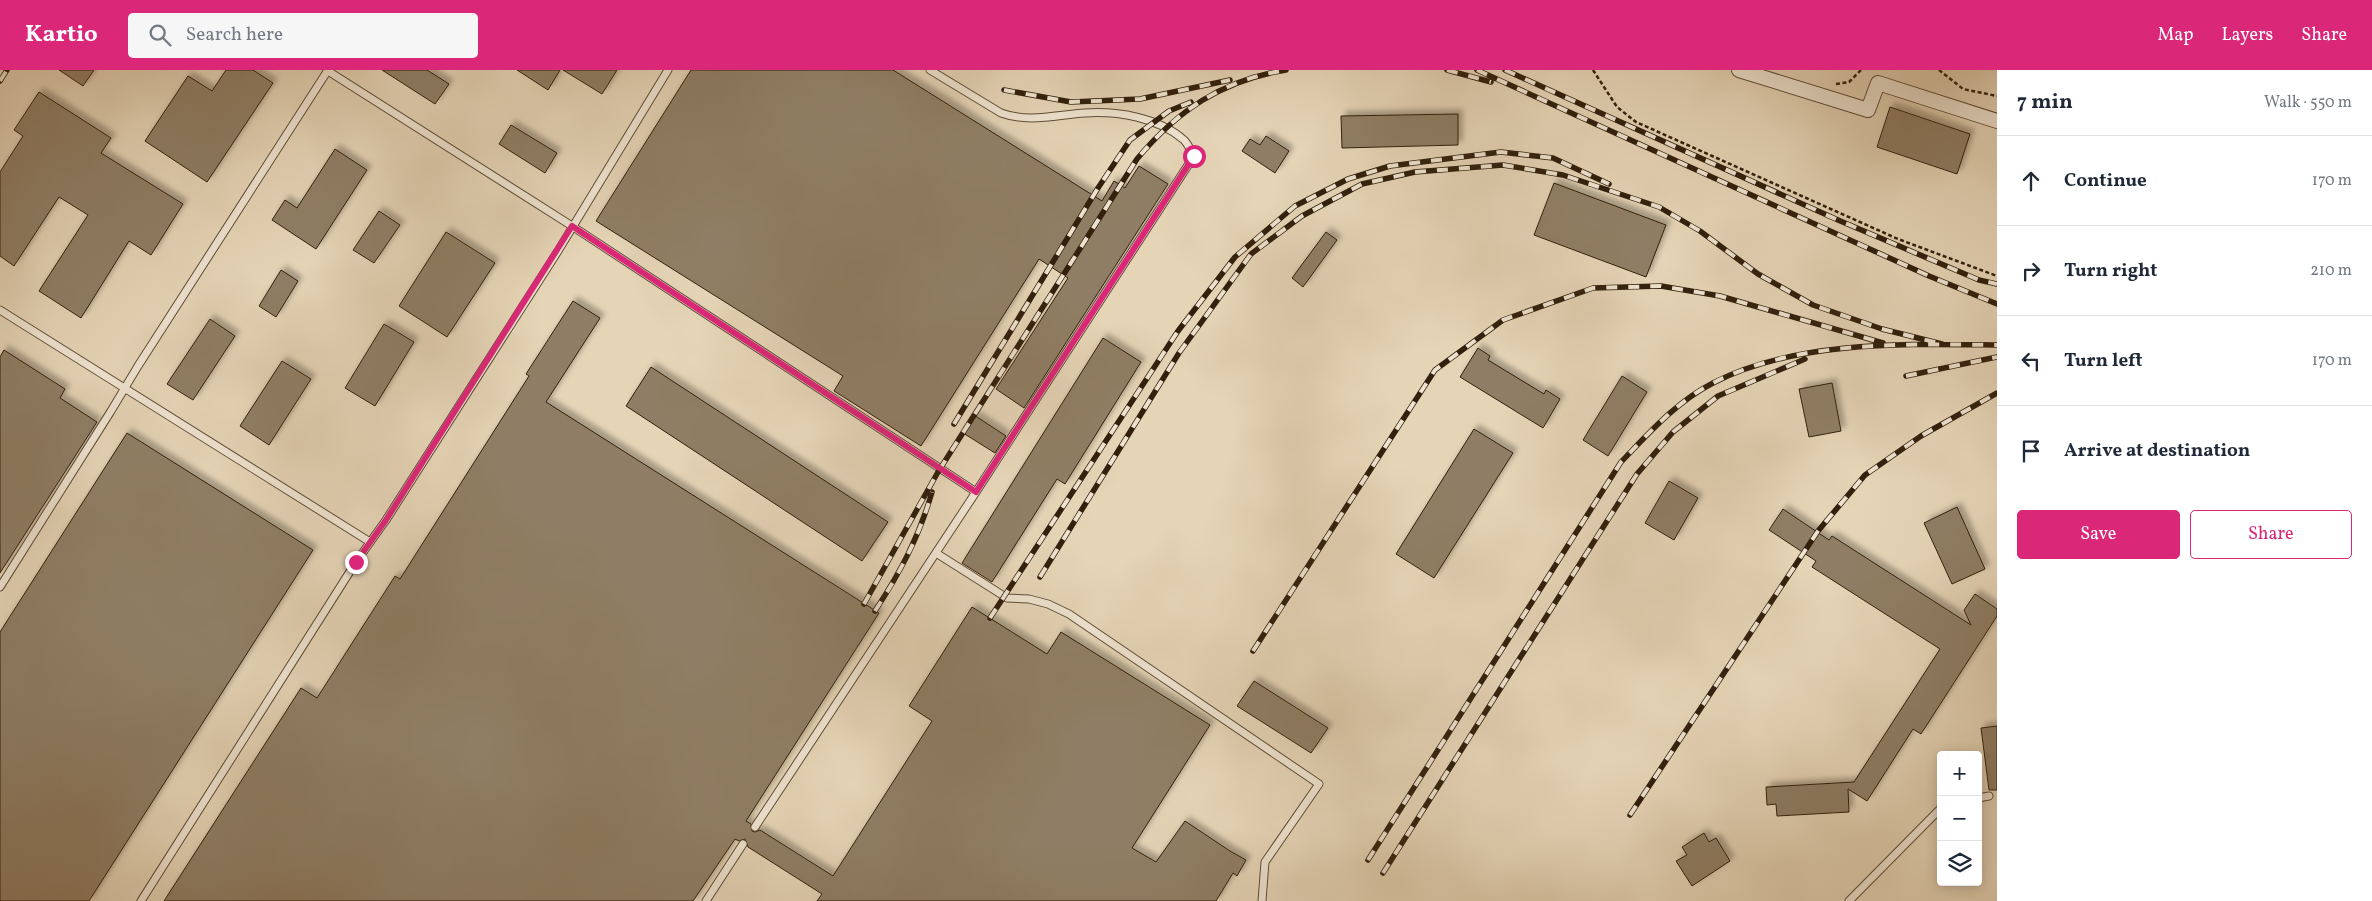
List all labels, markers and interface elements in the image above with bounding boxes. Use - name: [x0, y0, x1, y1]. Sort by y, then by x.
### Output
- search box: [128, 13, 478, 58]
- text: Kartio: [25, 18, 98, 52]
- icon: search: [146, 21, 174, 49]
- text: Search here: [186, 22, 283, 48]
- text: Map: [2157, 23, 2193, 48]
- text: Layers: [2221, 23, 2273, 48]
- text: Share: [2301, 23, 2347, 48]
- text: 7 min: [2017, 88, 2073, 117]
- text: Walk · 550 m: [2264, 92, 2352, 114]
- route start: [1183, 145, 1206, 168]
- icon: ahead: [2017, 167, 2045, 195]
- text: Continue: [2064, 168, 2147, 194]
- text: 170 m: [2312, 170, 2352, 192]
- icon: right: [2017, 257, 2045, 285]
- text: Turn right: [2064, 258, 2157, 284]
- text: 210 m: [2310, 260, 2352, 282]
- icon: left: [2017, 347, 2045, 375]
- text: Turn left: [2064, 348, 2143, 374]
- text: 170 m: [2312, 350, 2352, 372]
- icon: arrive: [2017, 437, 2045, 465]
- text: Arrive at destination: [2064, 438, 2250, 464]
- button: Save: [2017, 510, 2180, 559]
- button: Share: [2190, 510, 2352, 559]
- route end: [345, 551, 368, 574]
- map controls: [1937, 751, 1982, 886]
- button: +: [1937, 751, 1982, 796]
- button: −: [1937, 796, 1982, 841]
- button: layers: [1937, 841, 1982, 886]

